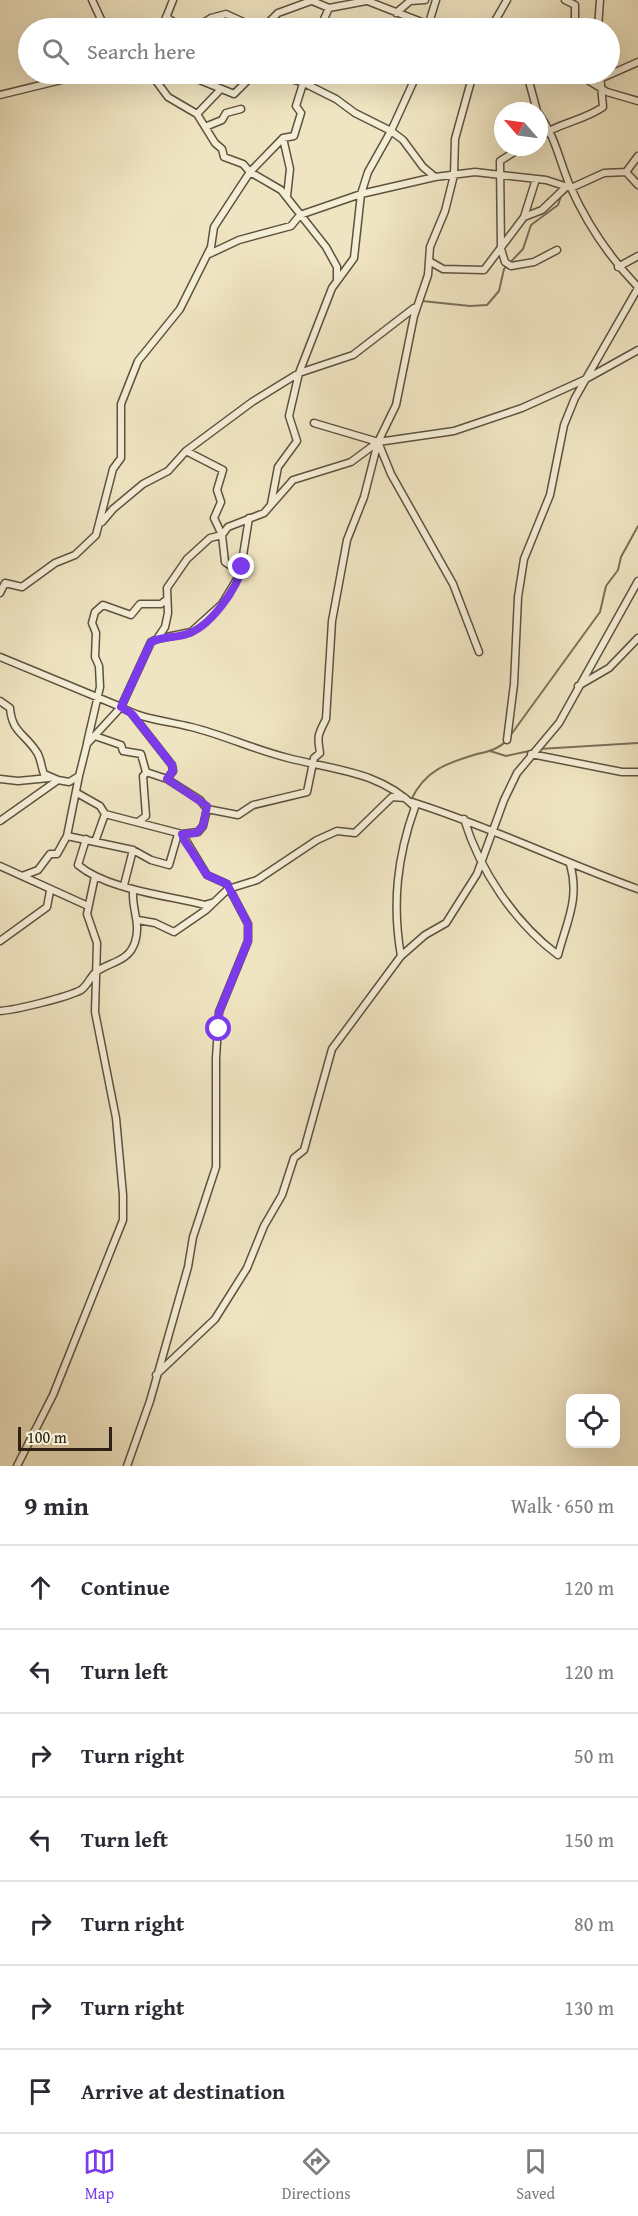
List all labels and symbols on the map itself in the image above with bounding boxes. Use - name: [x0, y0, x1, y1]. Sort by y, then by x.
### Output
- north arrow: [494, 102, 548, 156]
- route end: [228, 553, 254, 579]
- route start: [205, 1015, 231, 1041]
- scale bar: [18, 1424, 112, 1452]

